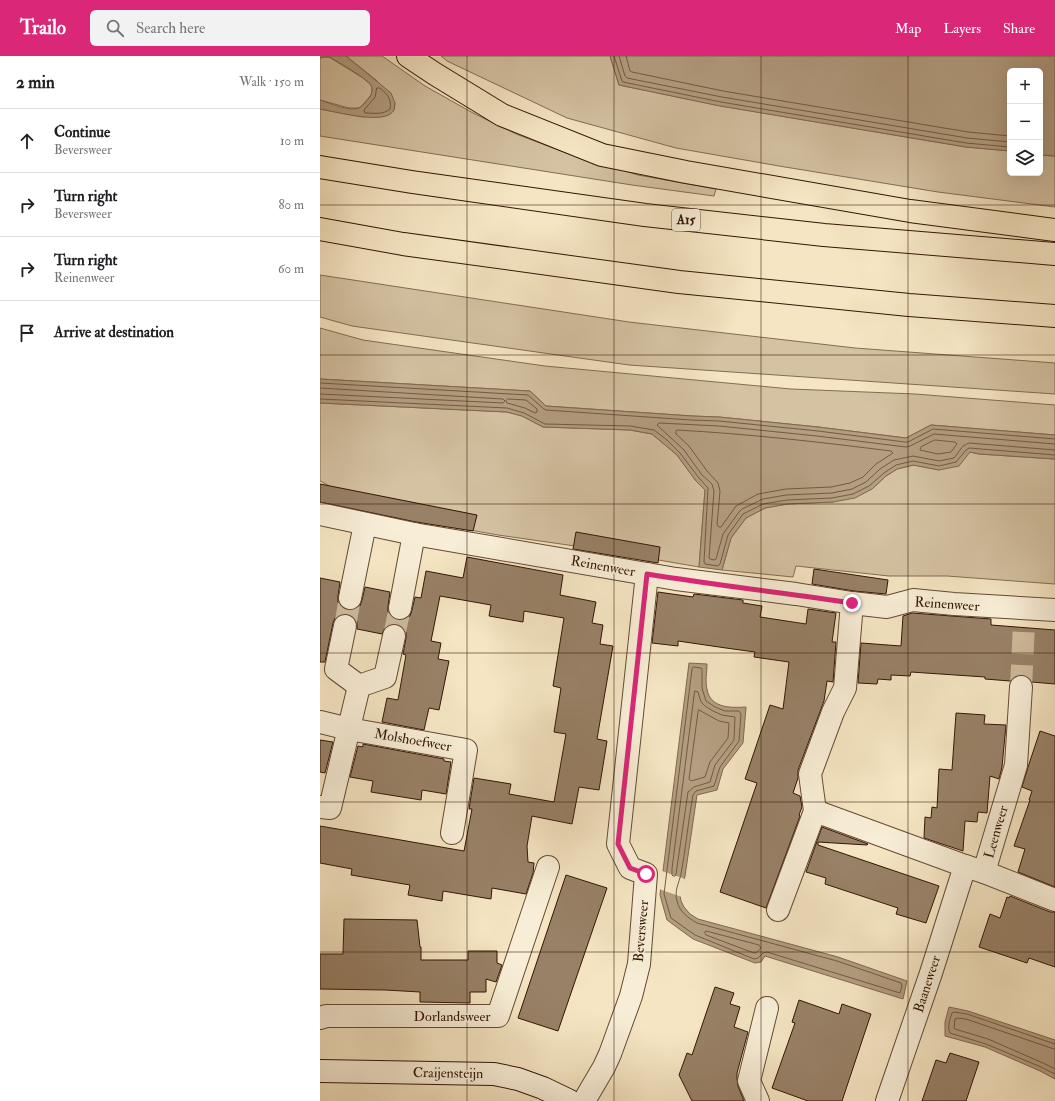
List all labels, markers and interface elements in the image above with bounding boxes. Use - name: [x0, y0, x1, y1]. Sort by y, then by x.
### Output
- search box: [90, 10, 370, 46]
- text: Trailo: [20, 16, 66, 40]
- icon: search: [104, 17, 126, 39]
- text: Search here: [136, 19, 205, 38]
- text: Map: [895, 20, 921, 37]
- text: Layers: [943, 20, 981, 37]
- text: Share: [1003, 20, 1035, 37]
- map controls: [1007, 68, 1043, 176]
- button: +: [1007, 68, 1043, 104]
- text: 2 min: [16, 72, 55, 93]
- text: Walk · 150 m: [239, 74, 304, 90]
- button: −: [1007, 104, 1043, 140]
- text: Continue: [54, 123, 110, 142]
- icon: ahead: [16, 130, 38, 152]
- text: 10 m: [280, 133, 304, 149]
- button: layers: [1007, 140, 1043, 176]
- text: Beversweer: [54, 142, 112, 158]
- text: Turn right: [54, 187, 117, 206]
- icon: right: [16, 194, 38, 216]
- text: 80 m: [278, 197, 304, 213]
- text: Beversweer: [54, 206, 112, 222]
- road number: A15: [672, 209, 700, 231]
- text: Turn right: [54, 251, 117, 270]
- icon: right: [16, 258, 38, 280]
- text: 60 m: [278, 261, 304, 277]
- text: Reinenweer: [54, 270, 114, 286]
- icon: arrive: [16, 322, 38, 344]
- text: Arrive at destination: [54, 323, 174, 342]
- street label: Reinenweer: [569, 552, 637, 580]
- street label: Reinenweer: [914, 593, 981, 615]
- route end: [843, 594, 861, 612]
- street label: Molshoefweer: [373, 725, 454, 755]
- street label: Leenweer: [980, 803, 1012, 860]
- route start: [637, 865, 655, 883]
- street label: Beversweer: [630, 898, 652, 963]
- street label: Baaneweer: [910, 952, 944, 1015]
- street label: Dorlandsweer: [414, 1008, 491, 1025]
- street label: Craijensteijn: [413, 1064, 483, 1082]

